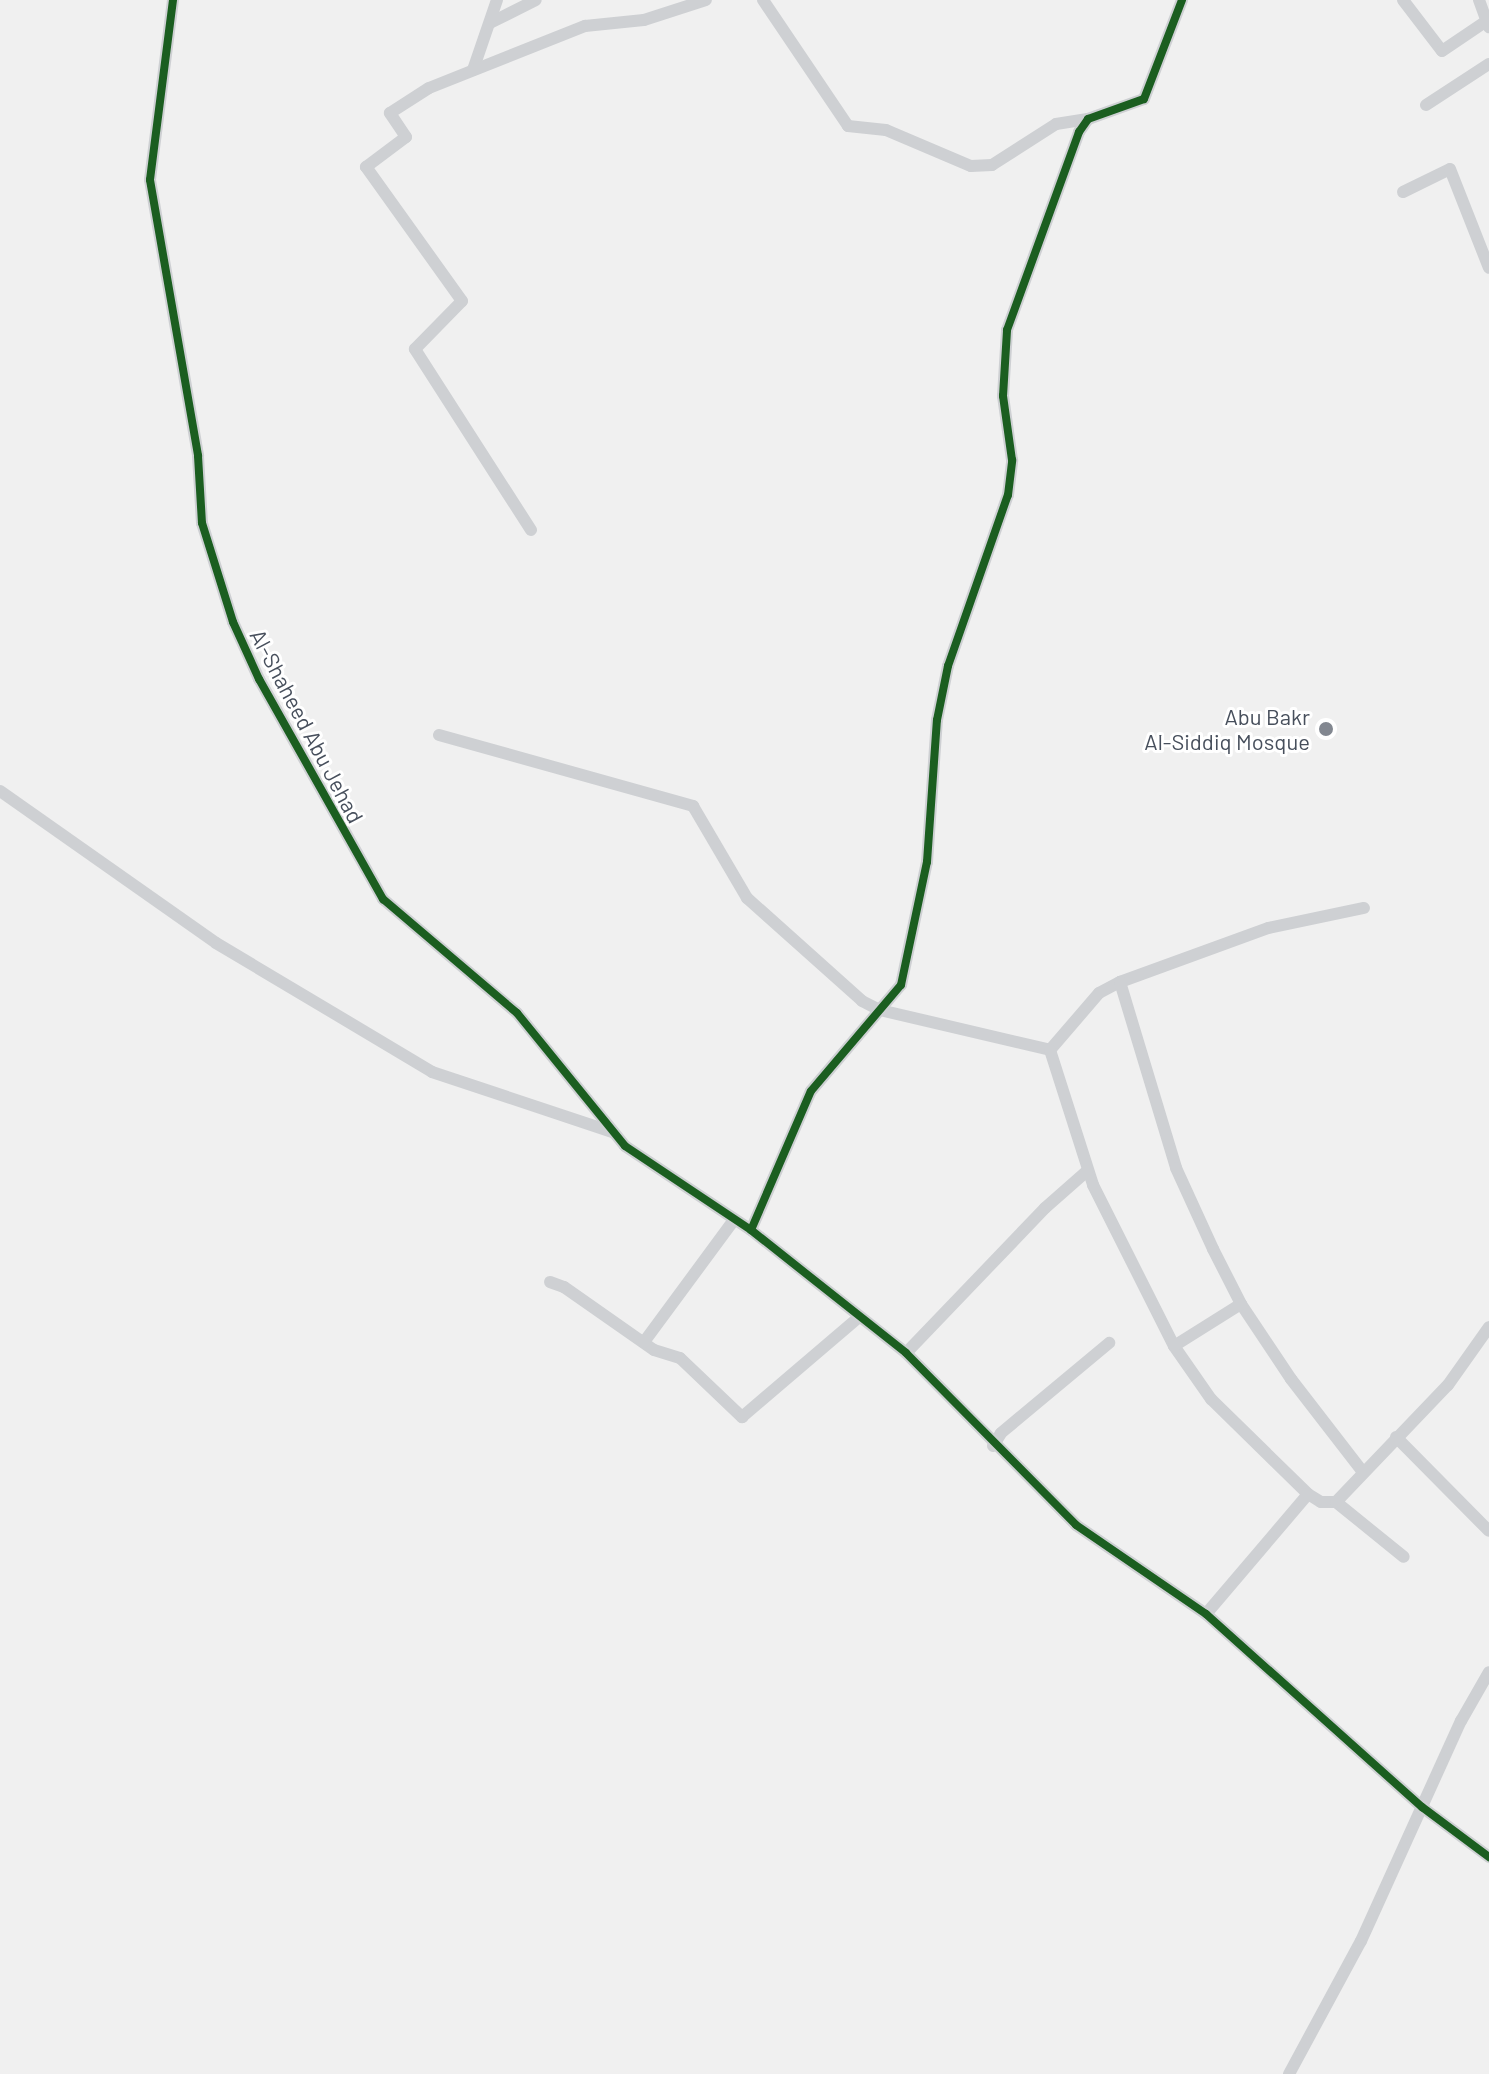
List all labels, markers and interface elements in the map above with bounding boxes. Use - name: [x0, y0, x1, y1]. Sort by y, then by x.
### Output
- street label: Al-Shaheed Abu Jehad: [245, 625, 369, 827]
- place label: Abu Bakr Al-Siddiq Mosque: [1144, 703, 1310, 754]
- marker: Abu Bakr Al-Siddiq Mosque: [1317, 720, 1335, 738]

